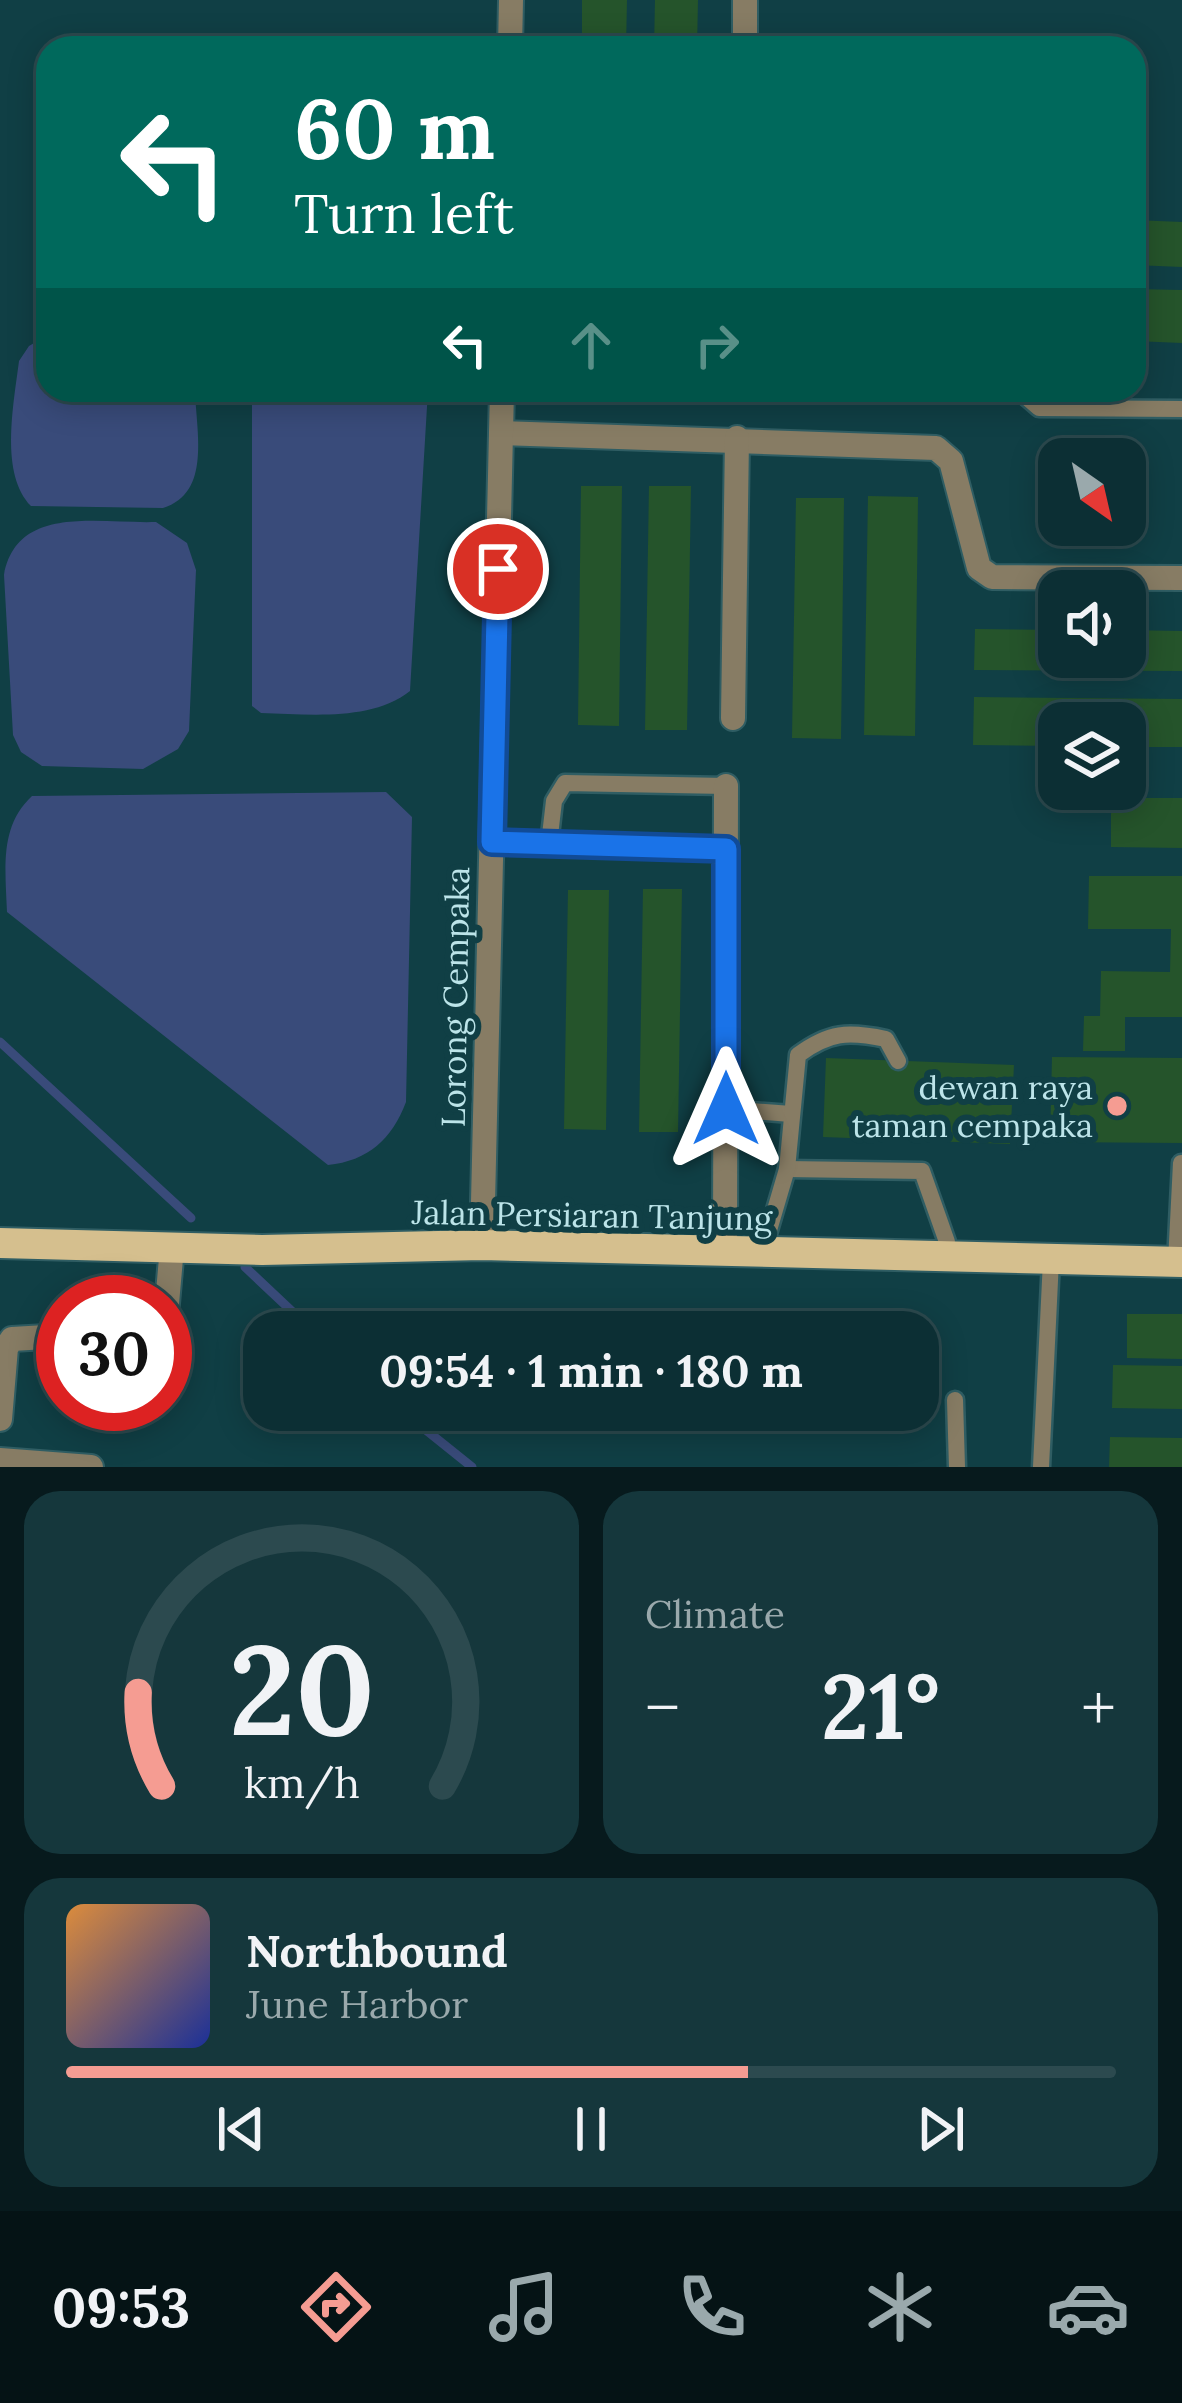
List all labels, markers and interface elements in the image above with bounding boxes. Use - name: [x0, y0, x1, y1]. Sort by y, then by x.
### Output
- text: 60 m: [294, 74, 495, 182]
- icon: left: [96, 84, 252, 240]
- text: Turn left: [294, 179, 514, 248]
- icon: left: [432, 312, 498, 378]
- icon: ahead: [558, 312, 624, 378]
- icon: right: [684, 312, 750, 378]
- north arrow: [1038, 438, 1146, 546]
- map controls: [1038, 438, 1146, 810]
- pin: [447, 518, 549, 620]
- icon: arrive: [465, 536, 531, 602]
- button: sound: [1038, 570, 1146, 678]
- button: layers: [1038, 702, 1146, 810]
- street label: Lorong Cempaka: [432, 866, 478, 1128]
- position arrow: [663, 1046, 789, 1172]
- place label: dewan raya taman cempaka: [852, 1066, 1093, 1146]
- marker: dewan raya taman cempaka: [1104, 1093, 1130, 1119]
- street label: Jalan Persiaran Tanjung: [410, 1191, 773, 1239]
- speed limit sign: 30: [36, 1275, 192, 1431]
- text: 09:54 · 1 min · 180 m: [379, 1342, 803, 1399]
- text: Climate: [645, 1589, 785, 1639]
- text: 20: [229, 1609, 374, 1769]
- text: 21°: [821, 1648, 940, 1764]
- text: −: [645, 1665, 680, 1749]
- text: +: [1081, 1665, 1116, 1749]
- text: km/h: [244, 1754, 359, 1809]
- text: Northbound: [246, 1922, 508, 1979]
- text: June Harbor: [246, 1979, 468, 2029]
- icon: previous: [208, 2096, 274, 2162]
- icon: pause: [558, 2096, 624, 2162]
- icon: next: [908, 2096, 974, 2162]
- icon: directions: [294, 2265, 378, 2349]
- icon: music: [482, 2265, 566, 2349]
- icon: phone: [670, 2265, 754, 2349]
- icon: climate: [858, 2265, 942, 2349]
- icon: car: [1046, 2265, 1130, 2349]
- text: 09:53: [52, 2273, 190, 2342]

